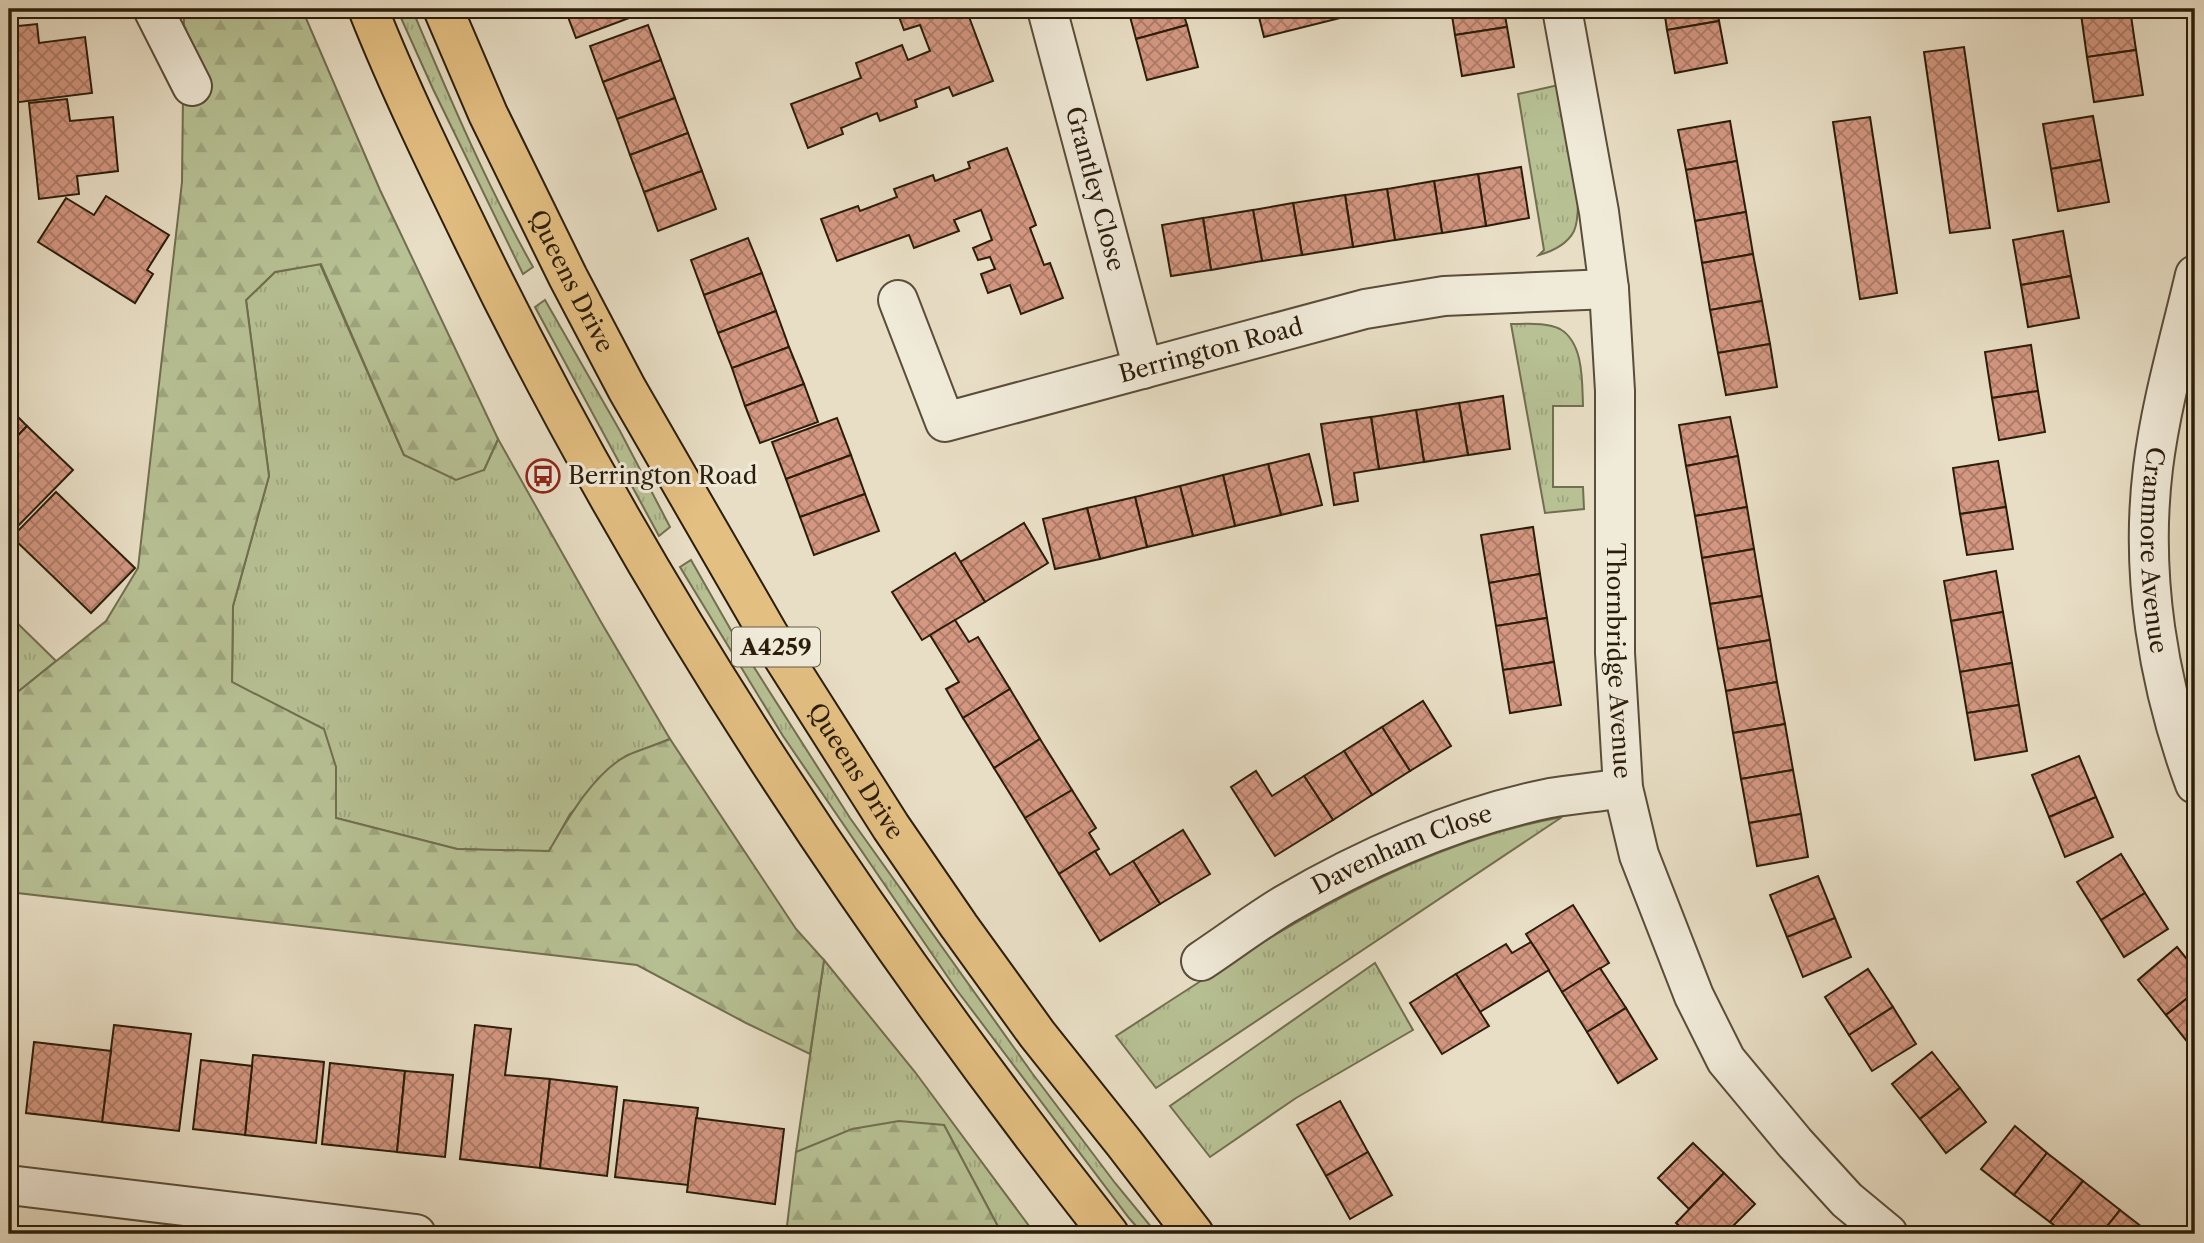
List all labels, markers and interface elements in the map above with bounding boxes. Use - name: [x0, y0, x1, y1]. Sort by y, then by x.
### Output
- street label: Grantley Close: [1060, 103, 1131, 274]
- street label: Queens Drive: [523, 205, 620, 357]
- street label: Berrington Road: [1115, 311, 1306, 389]
- street label: Cranmore Avenue: [2135, 445, 2174, 656]
- bus stop icon: Berrington Road: [524, 457, 562, 495]
- place label: Berrington Road: [568, 461, 758, 490]
- street label: Thornbridge Avenue: [1601, 543, 1637, 780]
- road number: A4259: [732, 628, 820, 666]
- street label: Queens Drive: [802, 697, 910, 845]
- street label: Davenham Close: [1307, 798, 1495, 900]

